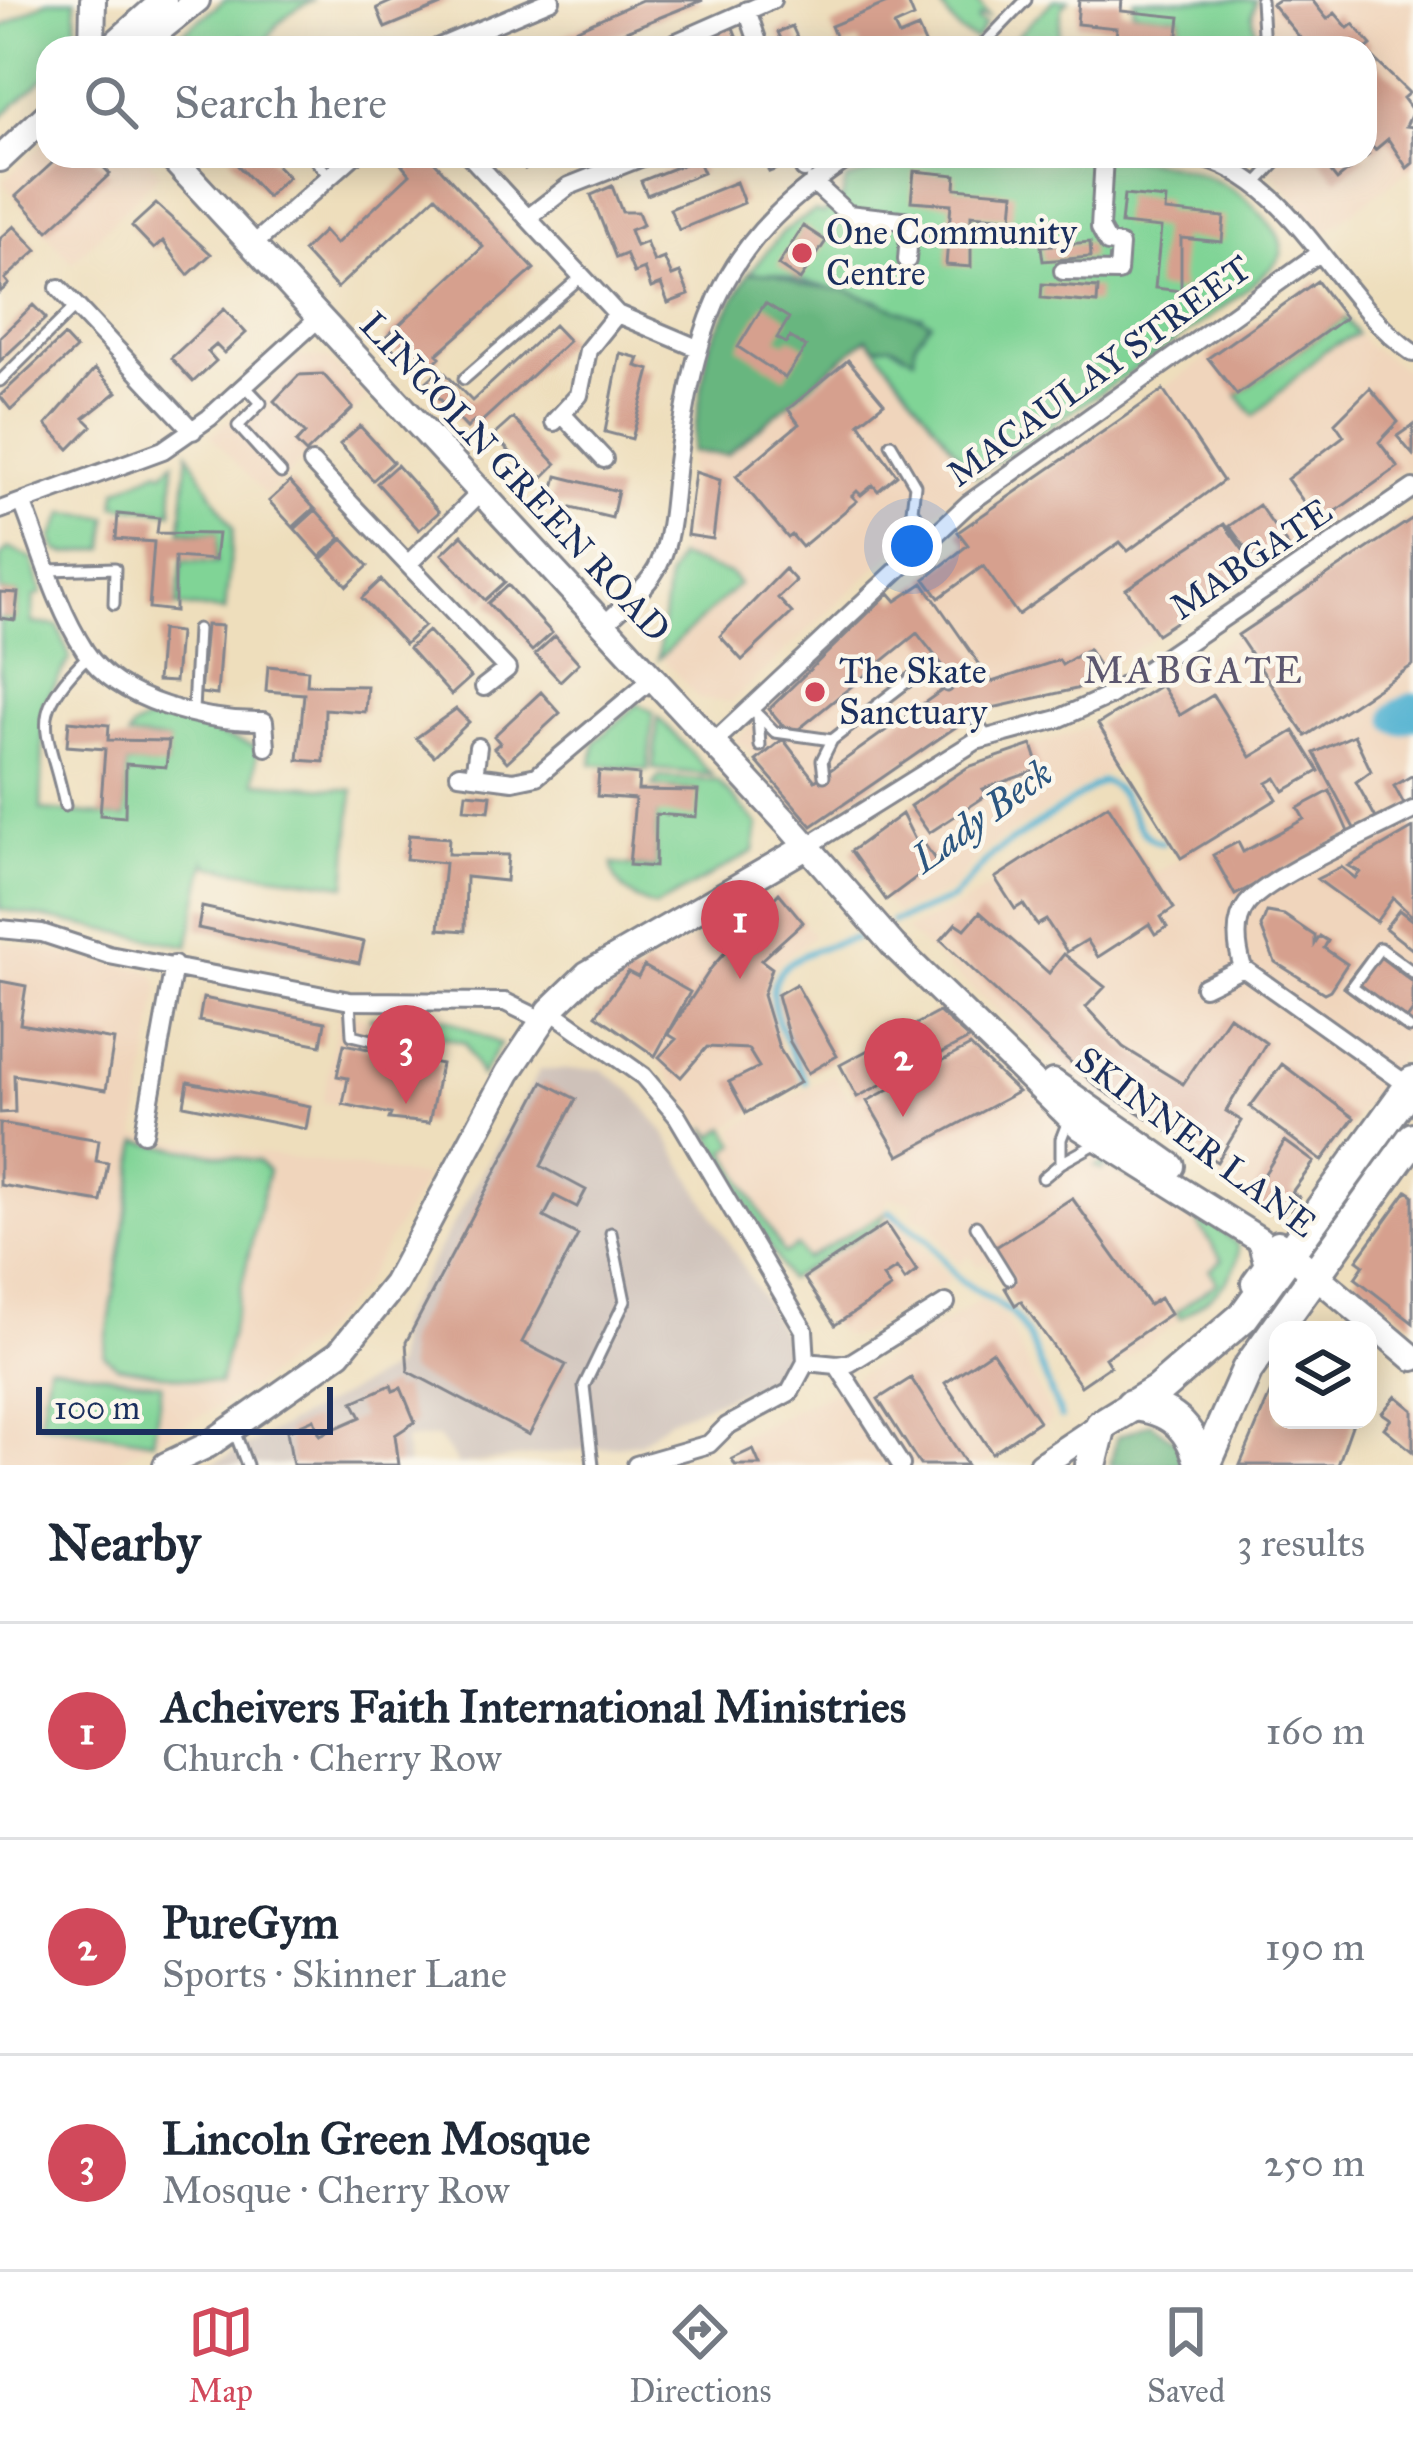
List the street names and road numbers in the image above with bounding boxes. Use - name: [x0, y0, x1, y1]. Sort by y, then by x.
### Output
- street label: MACAULAY STREET: [939, 246, 1259, 496]
- street label: LINCOLN GREEN ROAD: [351, 303, 679, 651]
- street label: MABGATE: [1162, 489, 1340, 629]
- street label: SKINNER LANE: [1067, 1037, 1325, 1247]

